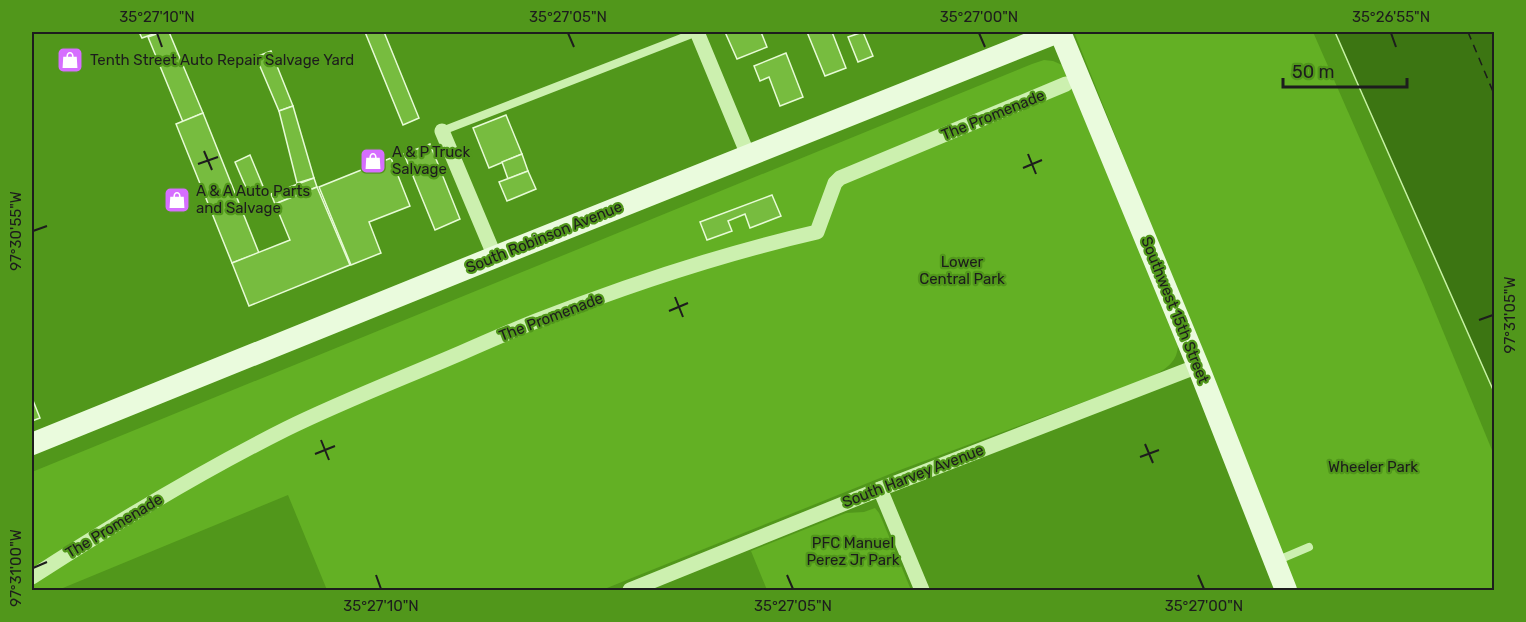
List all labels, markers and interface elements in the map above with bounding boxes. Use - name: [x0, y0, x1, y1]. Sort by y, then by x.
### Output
- text: 35°27'10"N: [119, 8, 195, 26]
- text: 35°27'05"N: [529, 8, 607, 26]
- text: 35°27'00"N: [940, 8, 1018, 26]
- text: 35°26'55"N: [1352, 8, 1430, 26]
- shop icon: Tenth Street Auto Repair Salvage Yard: [55, 45, 85, 75]
- place label: Tenth Street Auto Repair Salvage Yard: [90, 51, 354, 69]
- scale bar: [1283, 51, 1408, 89]
- text: 50 m: [1292, 61, 1335, 83]
- street label: The Promenade: [939, 86, 1047, 144]
- place label: A & P Truck Salvage: [392, 143, 470, 178]
- shop icon: A & P Truck Salvage: [358, 146, 388, 176]
- place label: A & A Auto Parts and Salvage: [196, 182, 310, 217]
- shop icon: A & A Auto Parts and Salvage: [162, 185, 192, 215]
- text: 97°30'55"W: [7, 191, 25, 271]
- street label: South Robinson Avenue: [463, 197, 625, 277]
- street label: Southwest 15th Street: [1137, 234, 1213, 386]
- park label: Lower Central Park: [919, 253, 1005, 288]
- text: 97°31'05"W: [1501, 277, 1519, 353]
- street label: The Promenade: [497, 289, 605, 345]
- street label: South Harvey Avenue: [840, 441, 986, 511]
- park label: Wheeler Park: [1328, 458, 1418, 476]
- street label: The Promenade: [62, 490, 166, 562]
- text: 97°31'00"W: [7, 529, 25, 607]
- park label: PFC Manuel Perez Jr Park: [807, 534, 900, 569]
- text: 35°27'10"N: [343, 597, 419, 615]
- text: 35°27'05"N: [754, 597, 832, 615]
- text: 35°27'00"N: [1165, 597, 1243, 615]

